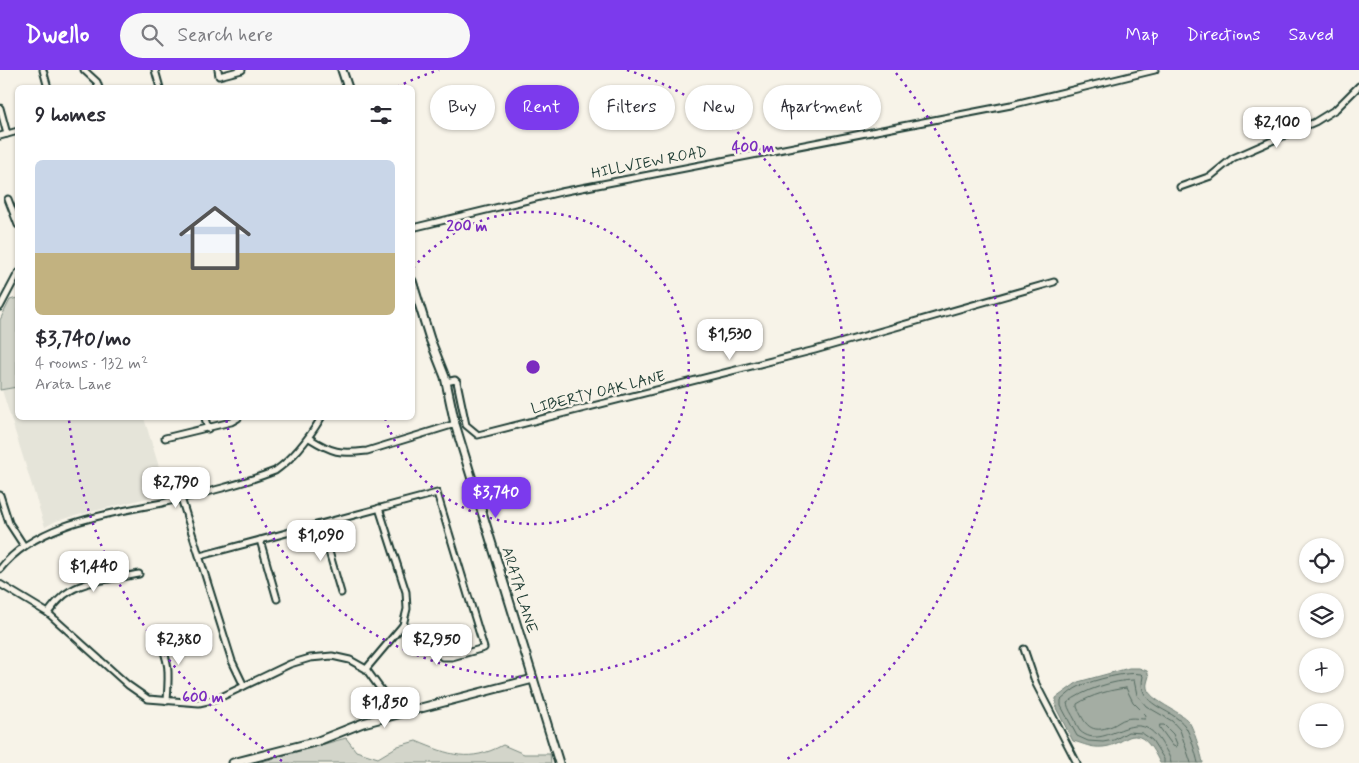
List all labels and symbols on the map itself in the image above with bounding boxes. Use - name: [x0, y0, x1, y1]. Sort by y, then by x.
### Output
- pin: $2,100: [1236, 106, 1318, 149]
- text: 400 m: [732, 138, 774, 158]
- street label: HILLVIEW ROAD: [590, 142, 709, 184]
- text: 200 m: [447, 217, 488, 237]
- pin: $1,530: [689, 318, 771, 361]
- centre of rings: [524, 358, 542, 376]
- street label: LIBERTY OAK LANE: [529, 367, 668, 419]
- pin: $2,790: [135, 466, 217, 509]
- pin: $3,740: [455, 476, 537, 519]
- pin: $1,090: [280, 520, 362, 562]
- street label: ARATA LANE: [496, 545, 542, 636]
- pin: $1,440: [53, 550, 135, 593]
- pin: $2,380: [138, 624, 220, 666]
- pin: $2,950: [396, 624, 478, 666]
- pin: $1,850: [344, 686, 426, 729]
- text: 600 m: [182, 688, 224, 708]

